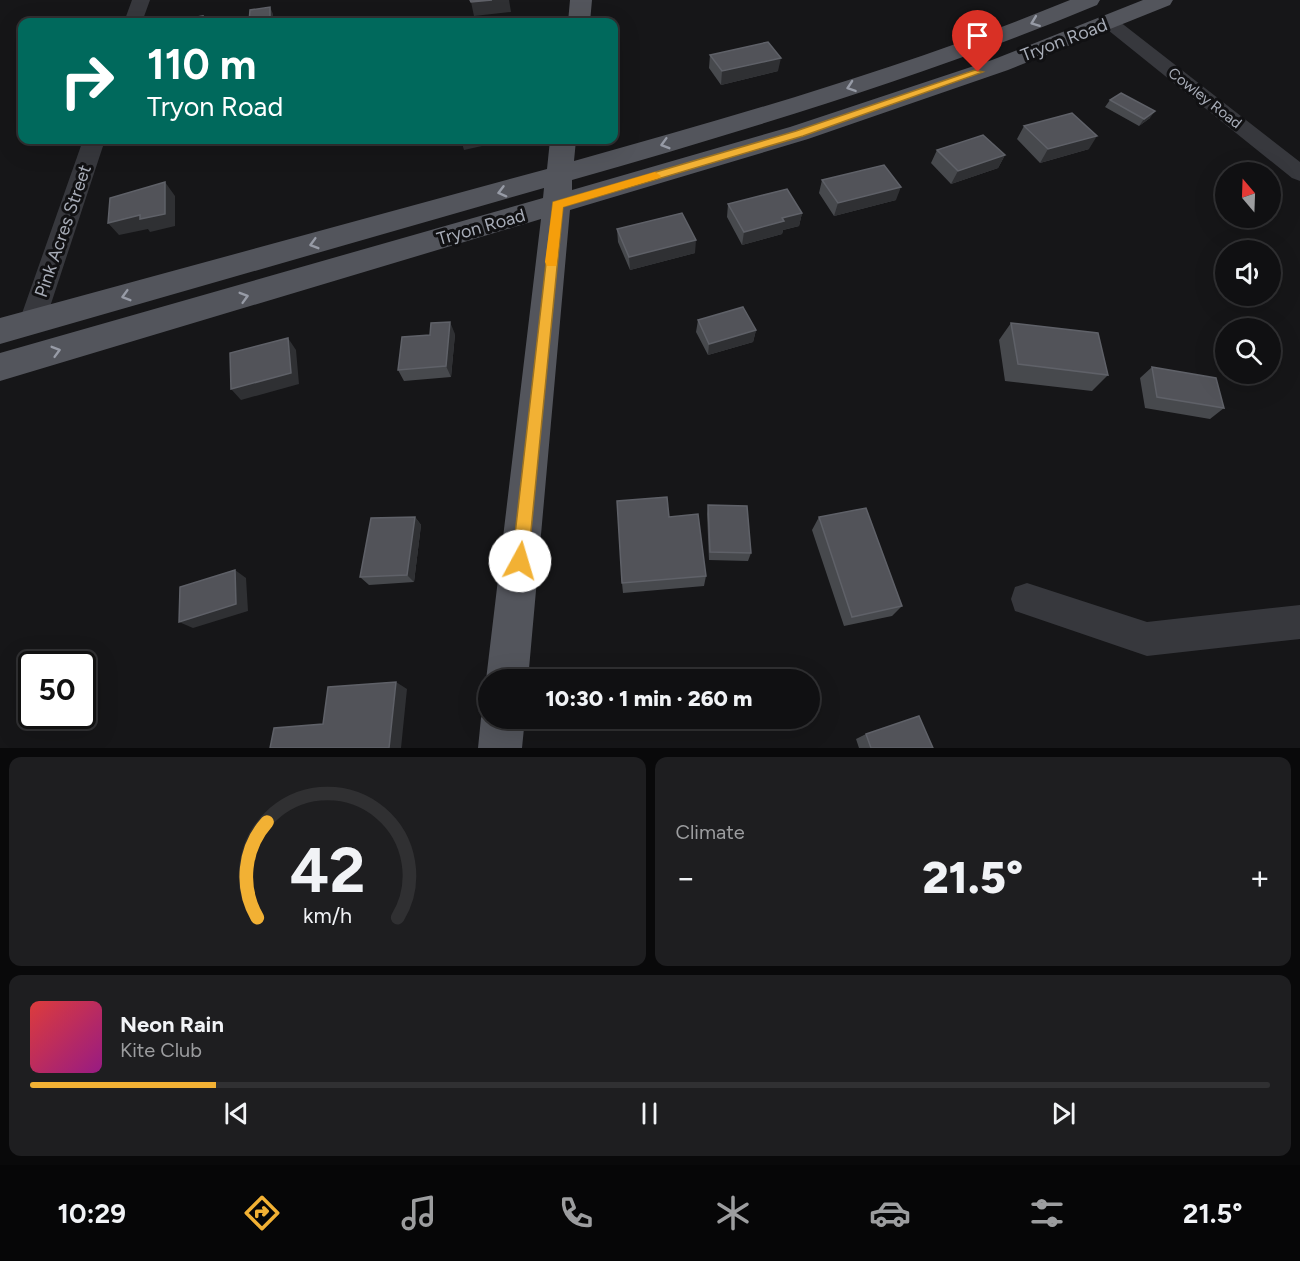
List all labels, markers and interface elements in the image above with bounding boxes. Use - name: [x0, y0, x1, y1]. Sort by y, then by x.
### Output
- pin: [952, 10, 1003, 72]
- street label: Tryon Road: [1018, 13, 1110, 67]
- one-way arrow: [1030, 15, 1041, 27]
- icon: arrive: [961, 19, 994, 52]
- text: 110 m: [147, 39, 256, 90]
- icon: right: [48, 42, 126, 120]
- street label: Cowley Road: [1165, 64, 1245, 132]
- one-way arrow: [846, 79, 857, 92]
- text: Tryon Road: [147, 90, 283, 123]
- one-way arrow: [660, 137, 671, 149]
- street label: Pink Acres Street: [30, 162, 96, 300]
- north arrow: [1215, 162, 1281, 228]
- map controls: [1215, 162, 1281, 384]
- one-way arrow: [497, 185, 507, 197]
- street label: Tryon Road: [434, 204, 528, 250]
- one-way arrow: [309, 237, 320, 249]
- button: sound: [1215, 240, 1281, 306]
- one-way arrow: [121, 289, 132, 301]
- one-way arrow: [238, 292, 249, 304]
- button: search: [1215, 318, 1281, 384]
- one-way arrow: [50, 346, 61, 358]
- position arrow: [488, 529, 552, 593]
- speed limit sign: 50: [18, 651, 96, 729]
- text: 10:30 · 1 min · 260 m: [546, 685, 752, 712]
- text: Climate: [676, 820, 745, 844]
- text: 42: [289, 833, 365, 908]
- text: 21.5°: [922, 850, 1023, 904]
- text: −: [676, 858, 696, 897]
- text: +: [1249, 858, 1270, 897]
- text: km/h: [303, 904, 352, 929]
- text: Neon Rain: [120, 1011, 224, 1038]
- text: Kite Club: [120, 1038, 202, 1062]
- icon: previous: [220, 1097, 253, 1130]
- icon: pause: [633, 1097, 666, 1130]
- icon: next: [1047, 1097, 1080, 1130]
- icon: directions: [241, 1192, 283, 1234]
- icon: music: [398, 1192, 440, 1234]
- icon: phone: [555, 1192, 597, 1234]
- icon: climate: [712, 1192, 754, 1234]
- icon: car: [869, 1192, 911, 1234]
- icon: filters: [1026, 1192, 1068, 1234]
- text: 10:29: [58, 1197, 126, 1230]
- text: 21.5°: [1183, 1197, 1242, 1230]

